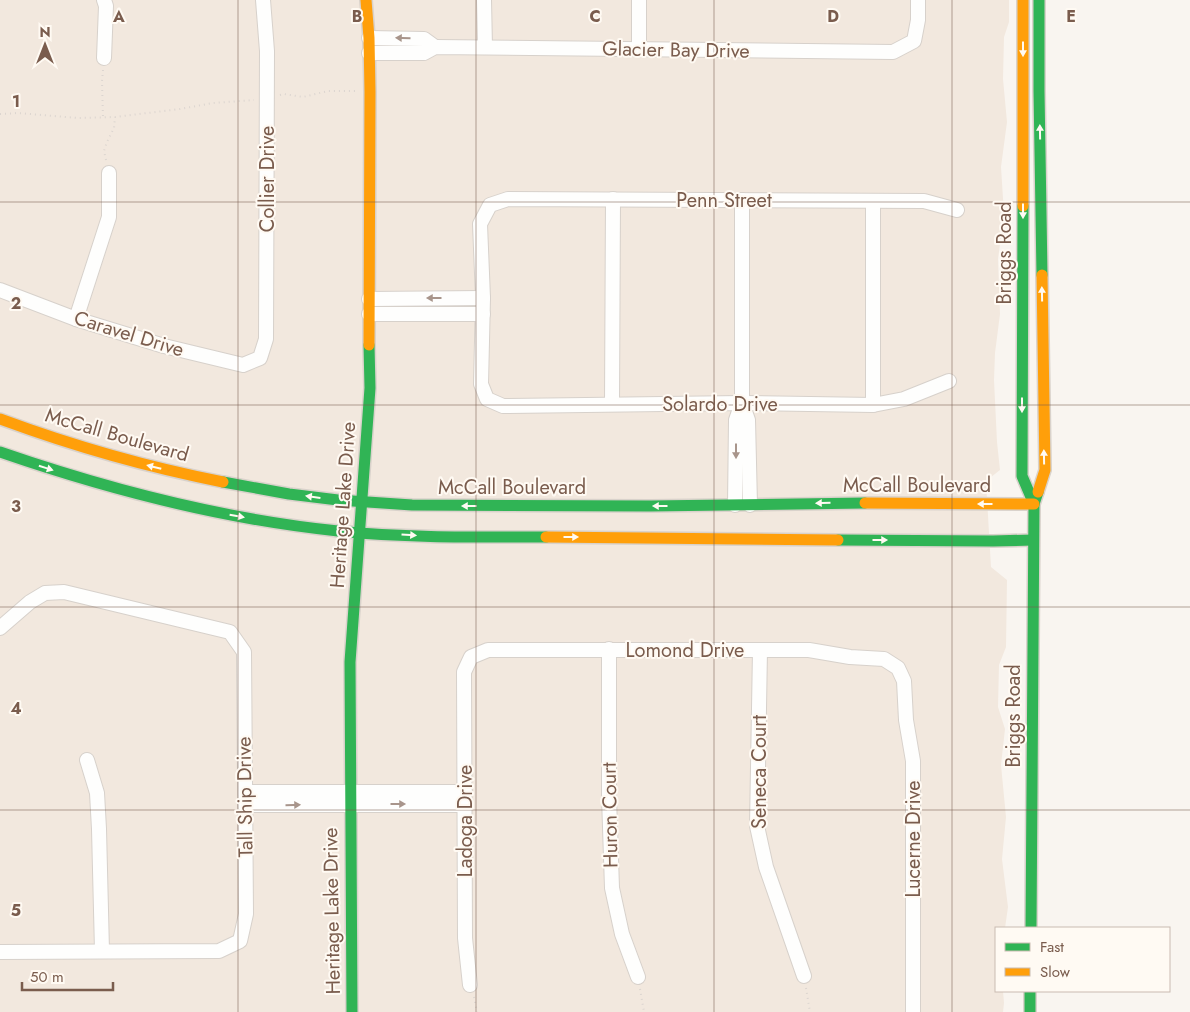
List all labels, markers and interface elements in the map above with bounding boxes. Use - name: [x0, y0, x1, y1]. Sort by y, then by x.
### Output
- text: A: [112, 5, 125, 28]
- text: B: [352, 5, 362, 28]
- text: C: [589, 5, 601, 28]
- text: D: [827, 5, 839, 28]
- text: E: [1066, 5, 1076, 28]
- north arrow: [20, 20, 70, 70]
- text: N: [39, 22, 51, 42]
- one-way arrow: [395, 34, 411, 42]
- street label: Glacier Bay Drive: [602, 34, 750, 66]
- one-way arrow: [1019, 41, 1027, 57]
- text: 1: [12, 90, 20, 113]
- one-way arrow: [1036, 123, 1044, 139]
- street label: Collier Drive: [253, 126, 282, 232]
- street label: Penn Street: [676, 186, 772, 215]
- street label: Briggs Road: [990, 201, 1019, 305]
- one-way arrow: [1019, 203, 1027, 219]
- one-way arrow: [1038, 286, 1046, 302]
- text: 2: [11, 292, 21, 315]
- one-way arrow: [426, 294, 442, 302]
- street label: Caravel Drive: [70, 304, 188, 364]
- street label: Solardo Drive: [662, 390, 778, 419]
- one-way arrow: [1018, 397, 1026, 413]
- street label: McCall Boulevard: [42, 401, 192, 469]
- street label: Heritage Lake Drive: [323, 421, 363, 589]
- one-way arrow: [732, 443, 740, 459]
- one-way arrow: [1040, 448, 1048, 464]
- one-way arrow: [146, 463, 161, 471]
- one-way arrow: [39, 464, 54, 472]
- street label: McCall Boulevard: [843, 471, 991, 500]
- street label: McCall Boulevard: [438, 473, 586, 502]
- one-way arrow: [305, 492, 321, 500]
- text: 3: [11, 495, 21, 518]
- one-way arrow: [814, 500, 830, 508]
- one-way arrow: [977, 500, 993, 508]
- one-way arrow: [460, 502, 476, 510]
- one-way arrow: [652, 502, 668, 510]
- one-way arrow: [229, 512, 245, 520]
- one-way arrow: [401, 532, 417, 540]
- one-way arrow: [563, 533, 579, 541]
- one-way arrow: [872, 536, 888, 544]
- street label: Lomond Drive: [626, 636, 744, 665]
- street label: Briggs Road: [999, 664, 1028, 768]
- text: 4: [10, 697, 22, 720]
- street label: Seneca Court: [745, 715, 774, 829]
- street label: Tall Ship Drive: [229, 736, 261, 858]
- street label: Huron Court: [595, 762, 625, 868]
- street label: Ladoga Drive: [451, 765, 480, 877]
- street label: Lucerne Drive: [899, 780, 928, 898]
- one-way arrow: [391, 800, 407, 808]
- one-way arrow: [286, 801, 302, 809]
- street label: Heritage Lake Drive: [316, 827, 348, 995]
- text: 5: [11, 899, 21, 922]
- legend: [995, 927, 1170, 992]
- text: Fast: [1040, 936, 1064, 958]
- scale bar: [22, 960, 114, 992]
- text: Slow: [1040, 961, 1071, 983]
- text: 50 m: [30, 966, 64, 988]

